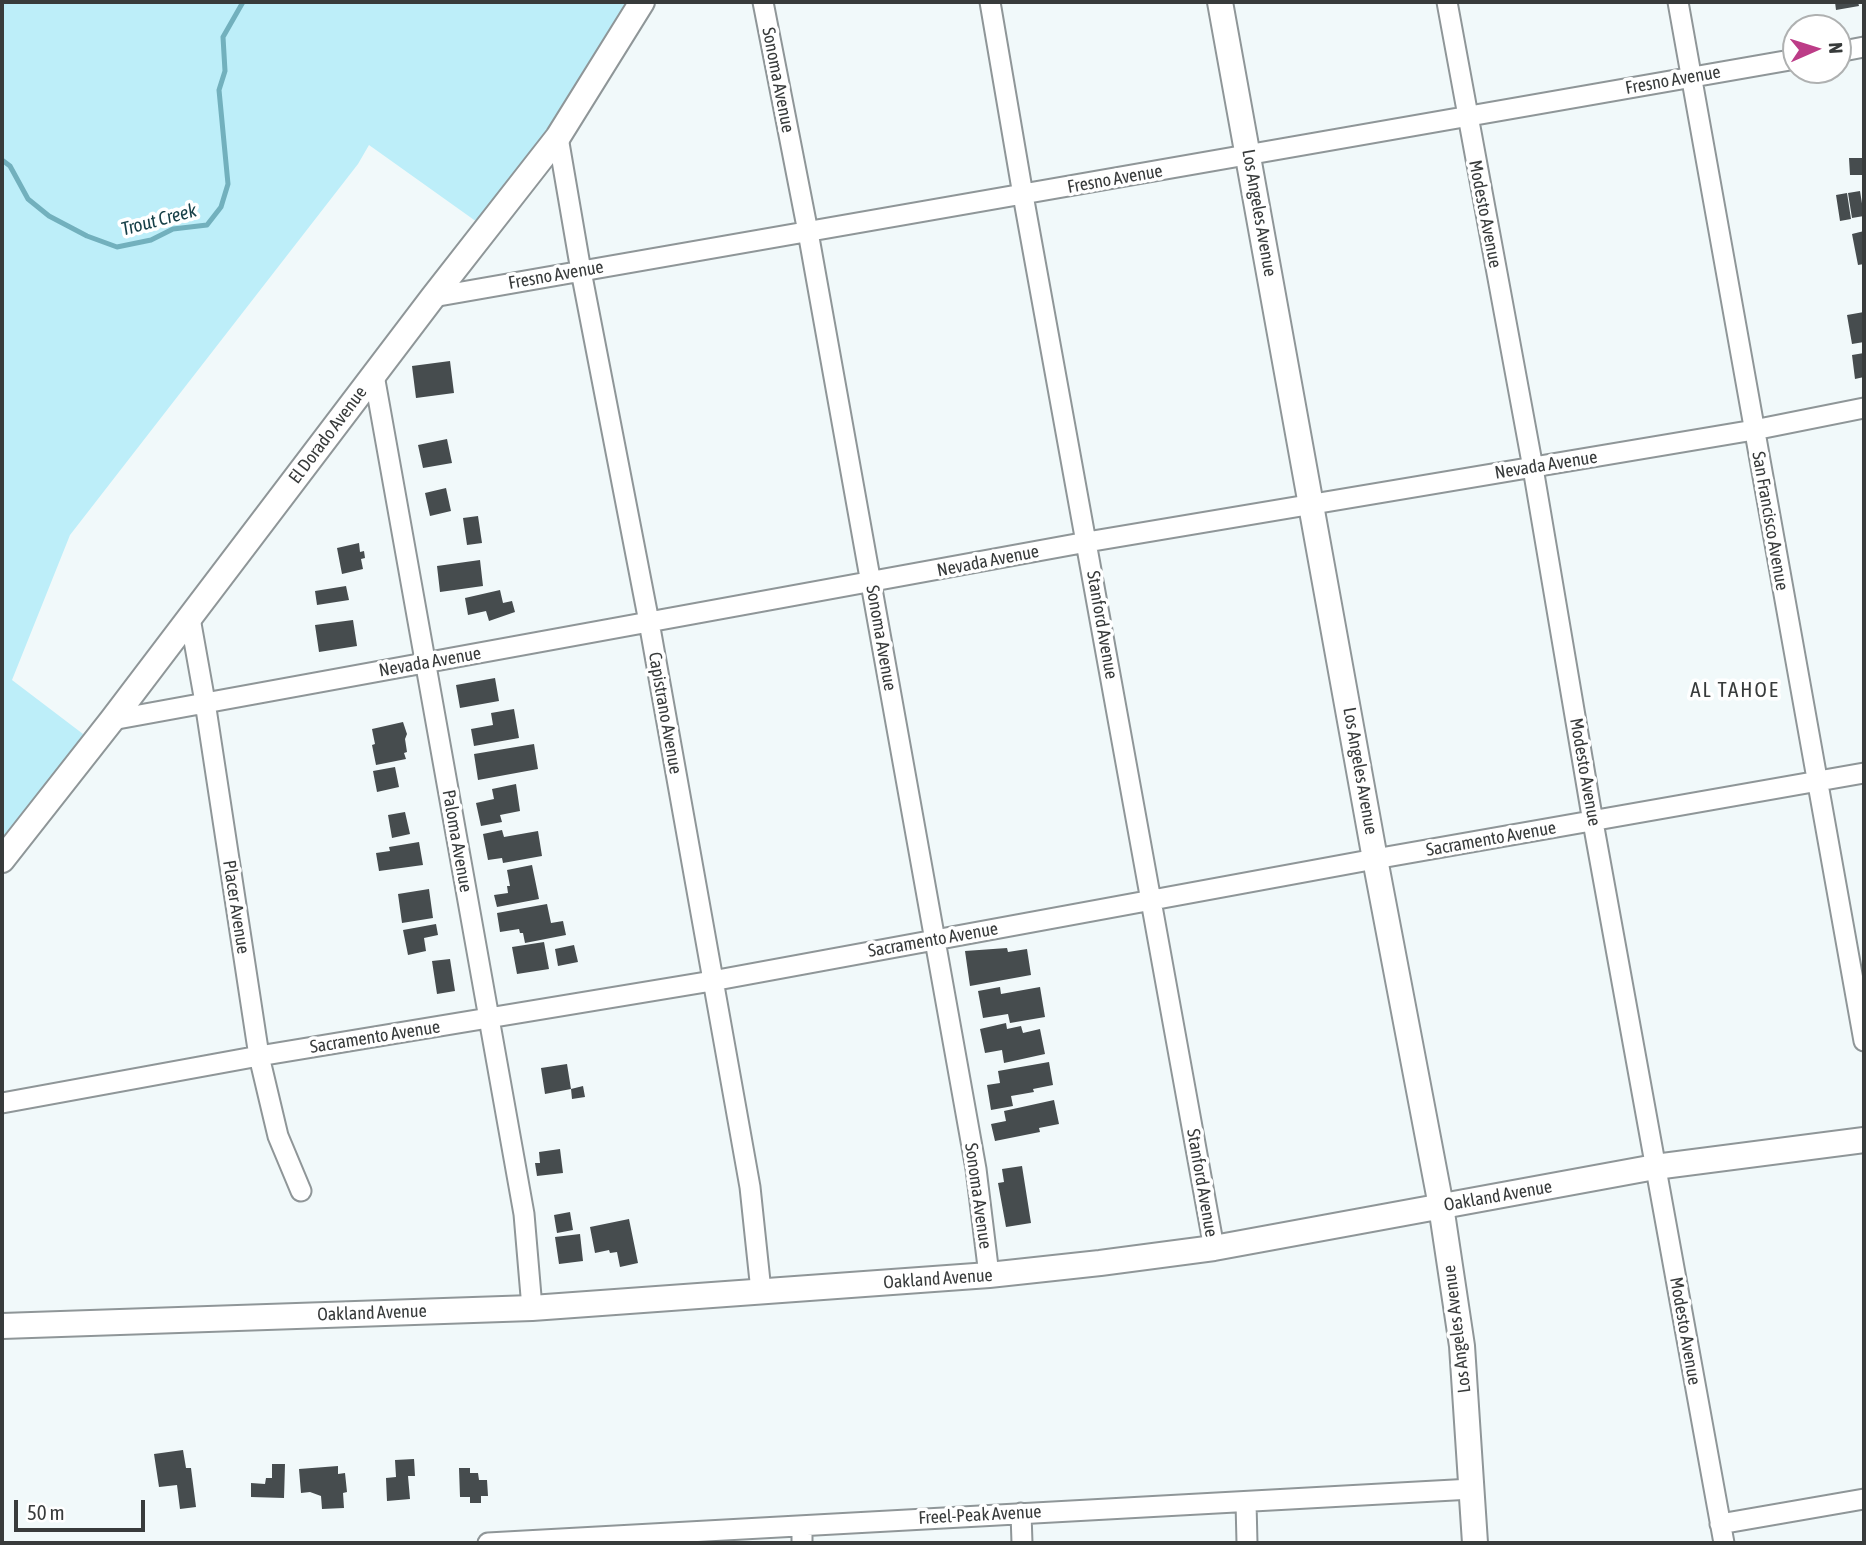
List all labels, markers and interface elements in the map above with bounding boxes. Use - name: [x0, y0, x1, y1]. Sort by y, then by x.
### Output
- north arrow: [1782, 14, 1852, 84]
- street label: Sonoma Avenue: [757, 26, 799, 134]
- text: N: [1825, 42, 1847, 54]
- street label: Fresno Avenue: [1624, 61, 1722, 99]
- street label: Los Angeles Avenue: [1237, 148, 1281, 278]
- street label: Modesto Avenue: [1464, 158, 1506, 270]
- street label: Fresno Avenue: [1066, 160, 1164, 198]
- water label: Trout Creek: [119, 199, 199, 241]
- street label: Fresno Avenue: [507, 256, 605, 294]
- street label: El Dorado Avenue: [284, 382, 372, 488]
- street label: Nevada Avenue: [1493, 446, 1599, 484]
- street label: San Francisco Avenue: [1747, 450, 1793, 592]
- street label: Nevada Avenue: [935, 541, 1041, 581]
- street label: Stanford Avenue: [1082, 569, 1122, 681]
- street label: Sonoma Avenue: [861, 584, 901, 692]
- street label: Nevada Avenue: [377, 642, 483, 682]
- street label: Capistrano Avenue: [644, 650, 686, 776]
- district label: AL TAHOE: [1691, 677, 1779, 703]
- street label: Los Angeles Avenue: [1338, 706, 1382, 836]
- street label: Modesto Avenue: [1565, 716, 1605, 828]
- street label: Paloma Avenue: [437, 788, 477, 894]
- street label: Sacramento Avenue: [1424, 817, 1558, 861]
- street label: Placer Avenue: [218, 859, 254, 955]
- street label: Sacramento Avenue: [866, 918, 1000, 962]
- street label: Sacramento Avenue: [308, 1016, 442, 1058]
- street label: Stanford Avenue: [1182, 1127, 1222, 1239]
- street label: Sonoma Avenue: [960, 1142, 996, 1250]
- street label: Oakland Avenue: [1442, 1176, 1554, 1216]
- street label: Oakland Avenue: [883, 1264, 993, 1294]
- street label: Los Angeles Avenue: [1438, 1264, 1476, 1394]
- street label: Modesto Avenue: [1665, 1275, 1705, 1387]
- street label: Oakland Avenue: [317, 1300, 427, 1326]
- scale bar: [18, 1486, 149, 1530]
- text: 50 m: [27, 1500, 65, 1524]
- street label: Freel-Peak Avenue: [918, 1501, 1042, 1529]

